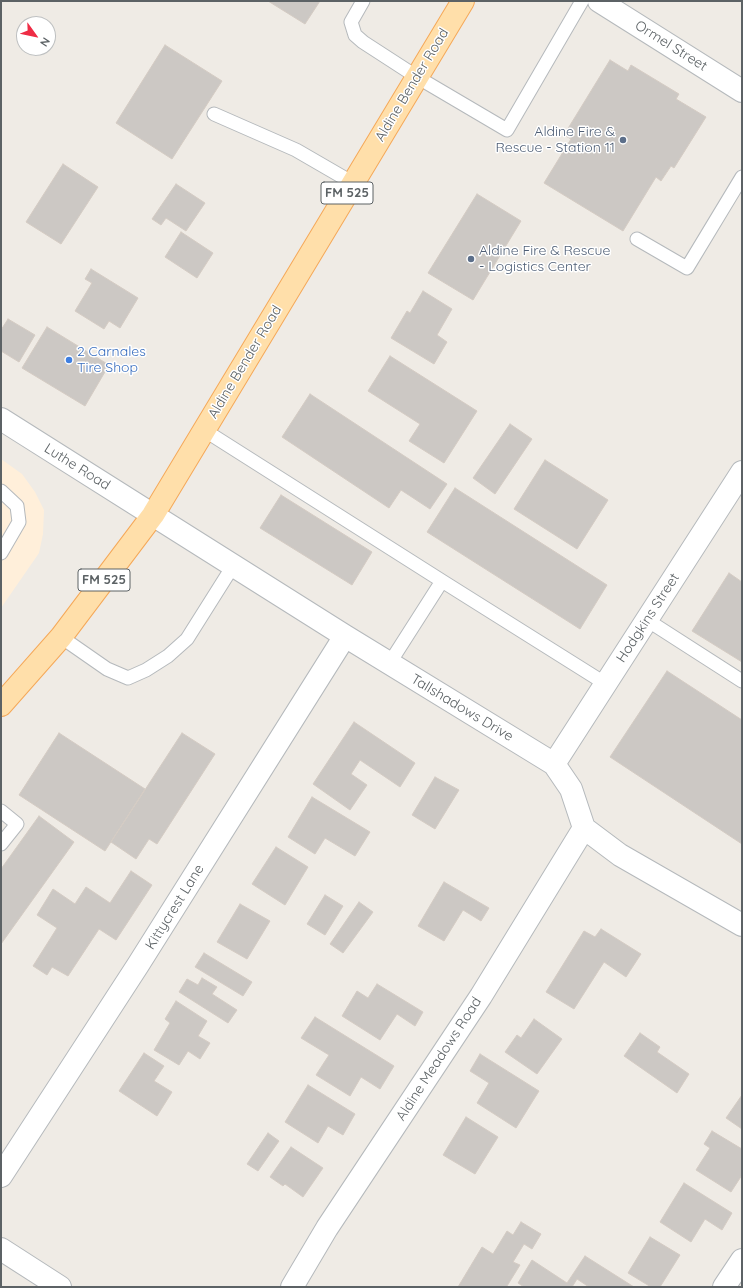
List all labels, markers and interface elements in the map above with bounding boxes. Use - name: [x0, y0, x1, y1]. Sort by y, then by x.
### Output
- north arrow: [16, 16, 56, 56]
- street label: Ormel Street: [632, 17, 710, 75]
- street label: Aldine Bender Road: [372, 25, 452, 145]
- text: N: [37, 35, 53, 49]
- place label: Aldine Fire & Rescue - Station 11: [495, 124, 615, 156]
- marker: Aldine Fire & Rescue - Station 11: [618, 135, 628, 145]
- road number: FM 525: [321, 182, 373, 204]
- place label: Aldine Fire & Rescue - Logistics Center: [479, 243, 610, 276]
- marker: Aldine Fire & Rescue - Logistics Center: [466, 254, 476, 264]
- street label: Aldine Bender Road: [205, 302, 285, 422]
- place label: 2 Carnales Tire Shop: [77, 344, 146, 376]
- marker: 2 Carnales Tire Shop: [64, 355, 74, 365]
- street label: Luthe Road: [41, 440, 113, 494]
- road number: FM 525: [78, 569, 130, 591]
- street label: Hodgkins Street: [613, 570, 683, 666]
- street label: Tallshadows Drive: [408, 671, 516, 745]
- street label: Kittycrest Lane: [142, 861, 208, 953]
- street label: Aldine Meadows Road: [393, 994, 485, 1124]

